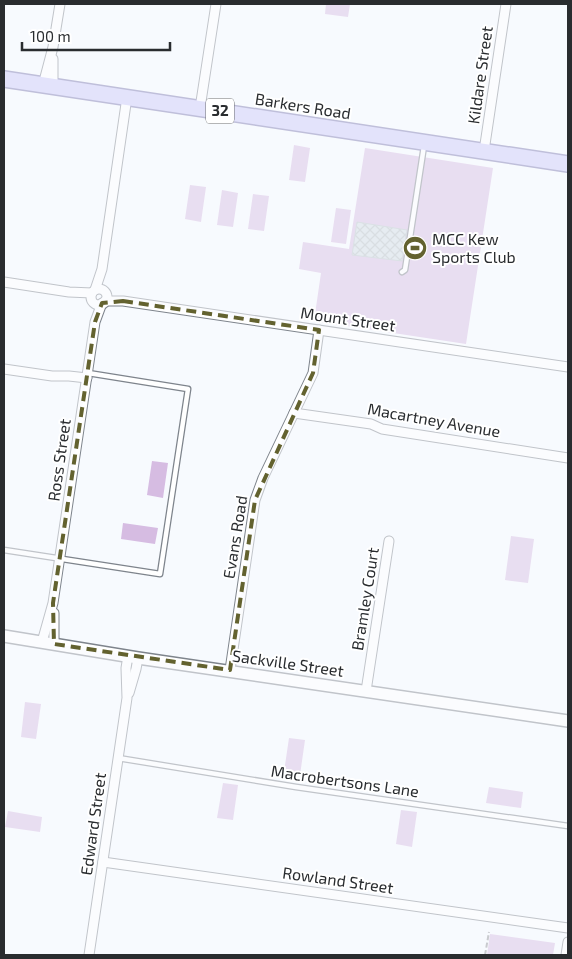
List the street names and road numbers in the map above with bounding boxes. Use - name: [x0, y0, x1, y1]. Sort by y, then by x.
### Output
- street label: Kildare Street: [463, 25, 496, 125]
- street label: Barkers Road: [254, 89, 352, 122]
- road number: 32: [206, 98, 234, 124]
- street label: Mount Street: [299, 302, 397, 335]
- street label: Macartney Avenue: [366, 398, 502, 441]
- street label: Ross Street: [43, 417, 74, 502]
- street label: Evans Road: [219, 494, 250, 580]
- street label: Bramley Court: [347, 546, 382, 652]
- street label: Sackville Street: [231, 645, 345, 680]
- street label: Macrobertsons Lane: [270, 761, 420, 800]
- street label: Edward Street: [76, 771, 109, 877]
- street label: Rowland Street: [281, 862, 395, 897]

